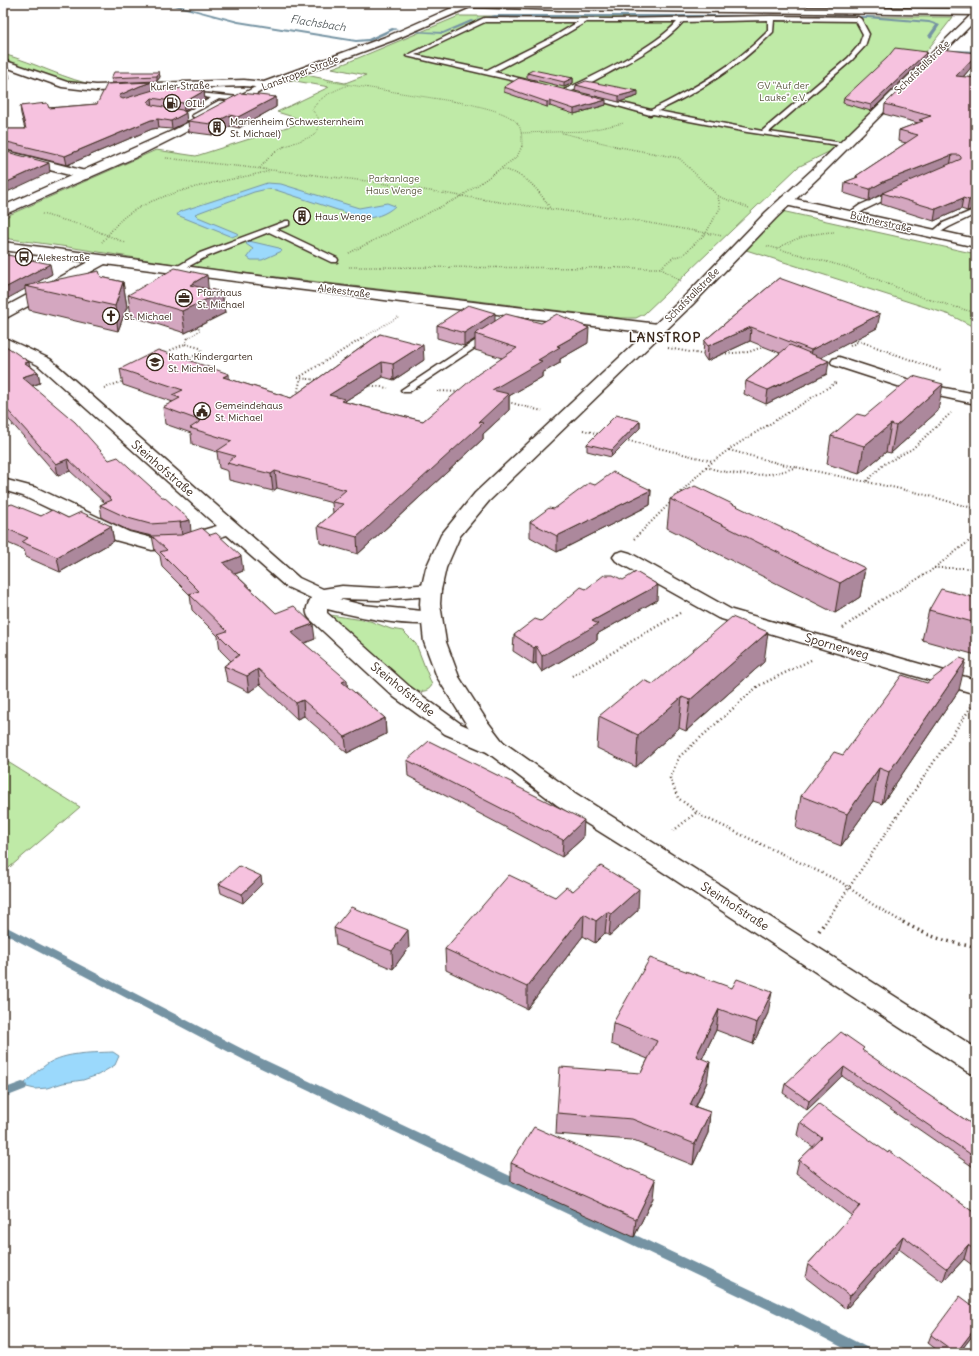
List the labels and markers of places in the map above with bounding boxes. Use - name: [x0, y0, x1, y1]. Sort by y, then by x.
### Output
- fuel station icon: OIL!: [162, 93, 182, 113]
- place label: OIL!: [185, 97, 205, 110]
- place label: Marienheim (Schwesternheim St. Michael): [230, 115, 364, 140]
- building icon: Marienheim (Schwesternheim St. Michael): [207, 117, 227, 137]
- building icon: Haus Wenge: [292, 206, 312, 226]
- place label: Haus Wenge: [315, 210, 371, 223]
- bus stop icon: Alekestraße: [14, 247, 34, 267]
- place label: Alekestraße: [37, 251, 90, 264]
- place label: Pfarrhaus St. Michael: [197, 286, 245, 311]
- office icon: Pfarrhaus St. Michael: [174, 288, 194, 308]
- church icon: St. Michael: [101, 306, 121, 326]
- place label: St. Michael: [124, 310, 172, 323]
- place label: Kath. Kindergarten St. Michael: [168, 350, 253, 375]
- school or university icon: Kath. Kindergarten St. Michael: [145, 352, 165, 372]
- place label: Gemeindehaus St. Michael: [215, 399, 283, 424]
- public building icon: Gemeindehaus St. Michael: [192, 401, 212, 421]

